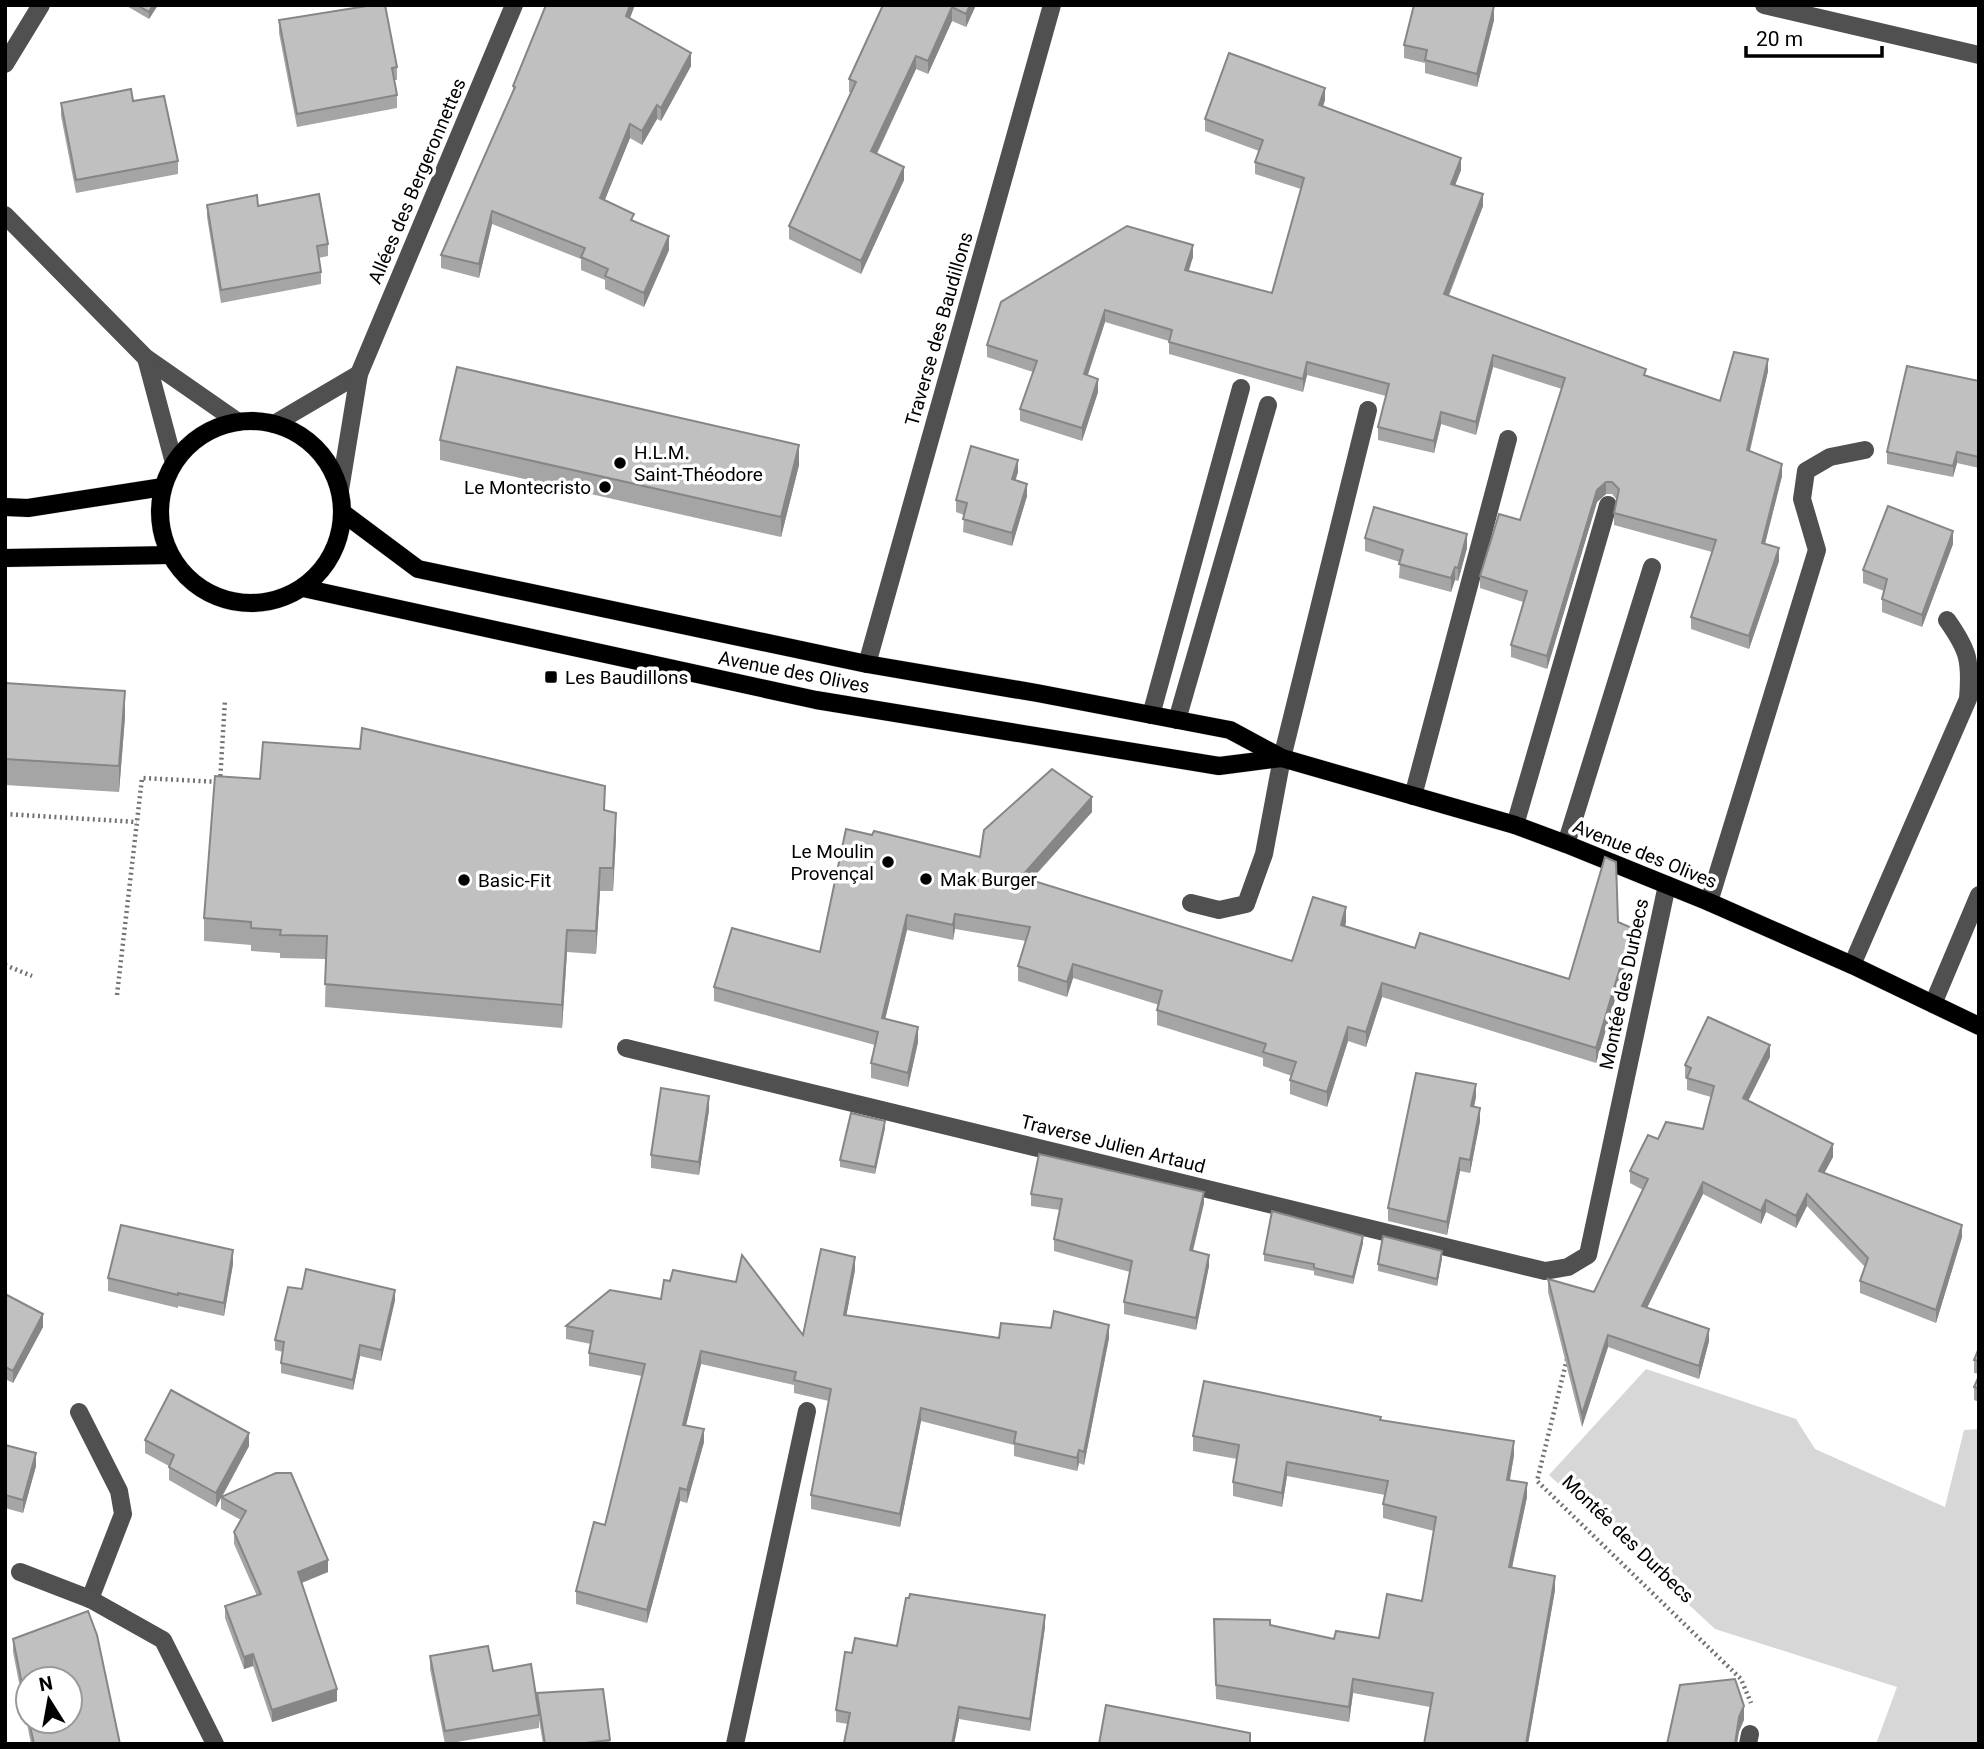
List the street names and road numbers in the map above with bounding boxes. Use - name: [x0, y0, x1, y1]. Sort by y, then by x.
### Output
- street label: Allées des Bergeronnettes: [363, 75, 471, 287]
- street label: Traverse des Baudillons: [900, 229, 978, 429]
- street label: Avenue des Olives: [716, 646, 872, 698]
- street label: Avenue des Olives: [1570, 815, 1720, 893]
- street label: Montée des Durbecs: [1595, 896, 1653, 1072]
- street label: Traverse Julien Artaud: [1018, 1110, 1208, 1178]
- street label: Montée des Durbecs: [1557, 1470, 1699, 1608]

